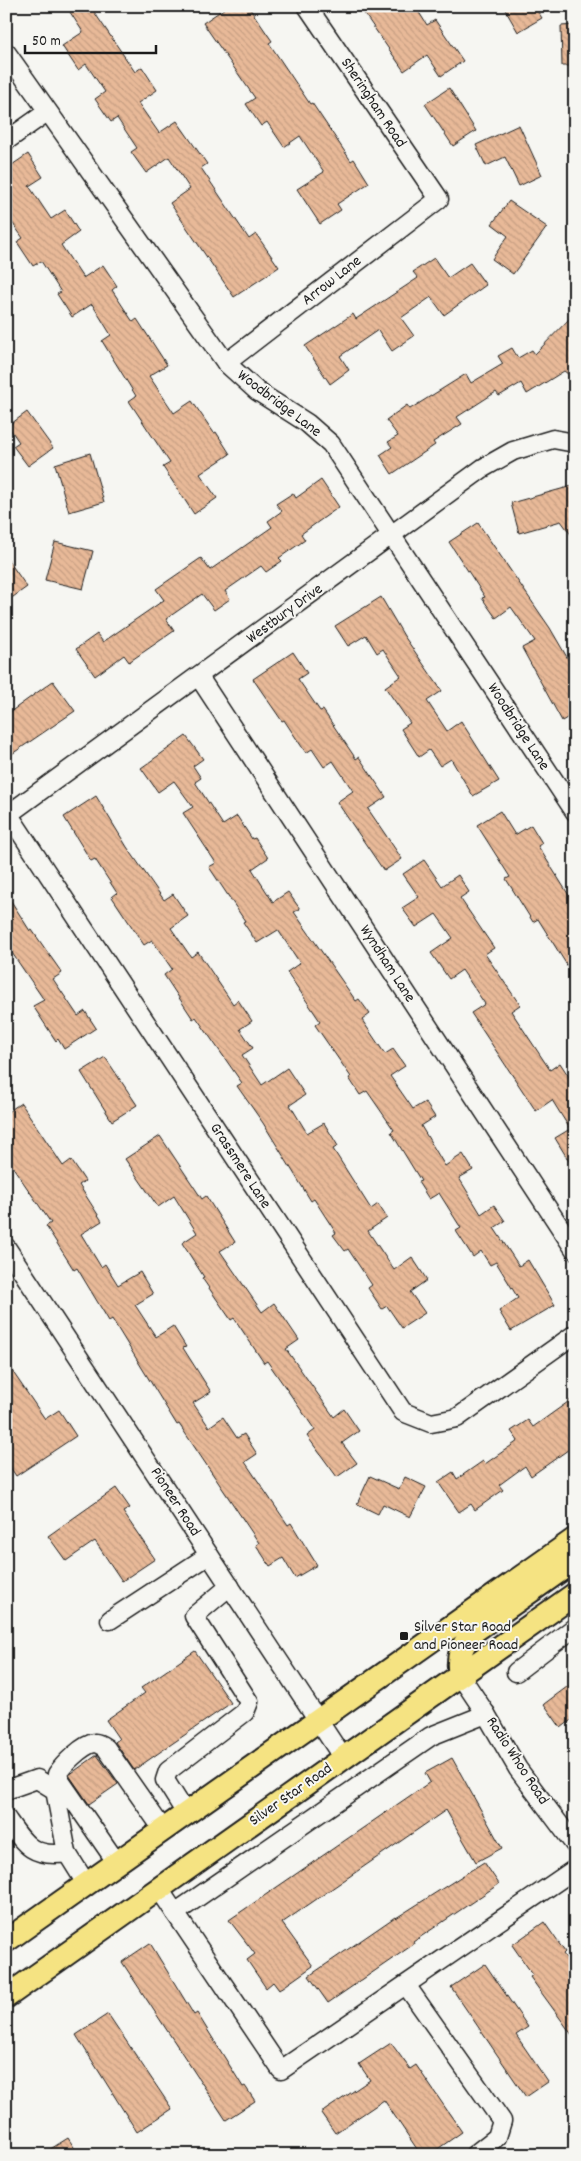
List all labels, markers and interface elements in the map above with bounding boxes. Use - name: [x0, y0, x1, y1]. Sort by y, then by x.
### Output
- scale bar: [25, 22, 156, 54]
- text: 50 m: [32, 31, 61, 53]
- street label: Sheringham Road: [334, 53, 412, 153]
- street label: Arrow Lane: [297, 250, 367, 312]
- street label: Woodbridge Lane: [232, 365, 326, 443]
- street label: Westbury Drive: [242, 578, 328, 650]
- street label: Woodbridge Lane: [481, 679, 555, 775]
- street label: Wyndham Lane: [353, 921, 421, 1007]
- street label: Grassmere Lane: [204, 1119, 276, 1213]
- street label: Pioneer Road: [144, 1463, 206, 1541]
- place label: Silver Star Road and Pioneer Road: [414, 1616, 518, 1657]
- marker: Silver Star Road and Pioneer Road: [398, 1630, 410, 1642]
- street label: Radio Whoo Road: [480, 1712, 554, 1810]
- street label: Silver Star Road: [245, 1758, 337, 1832]

